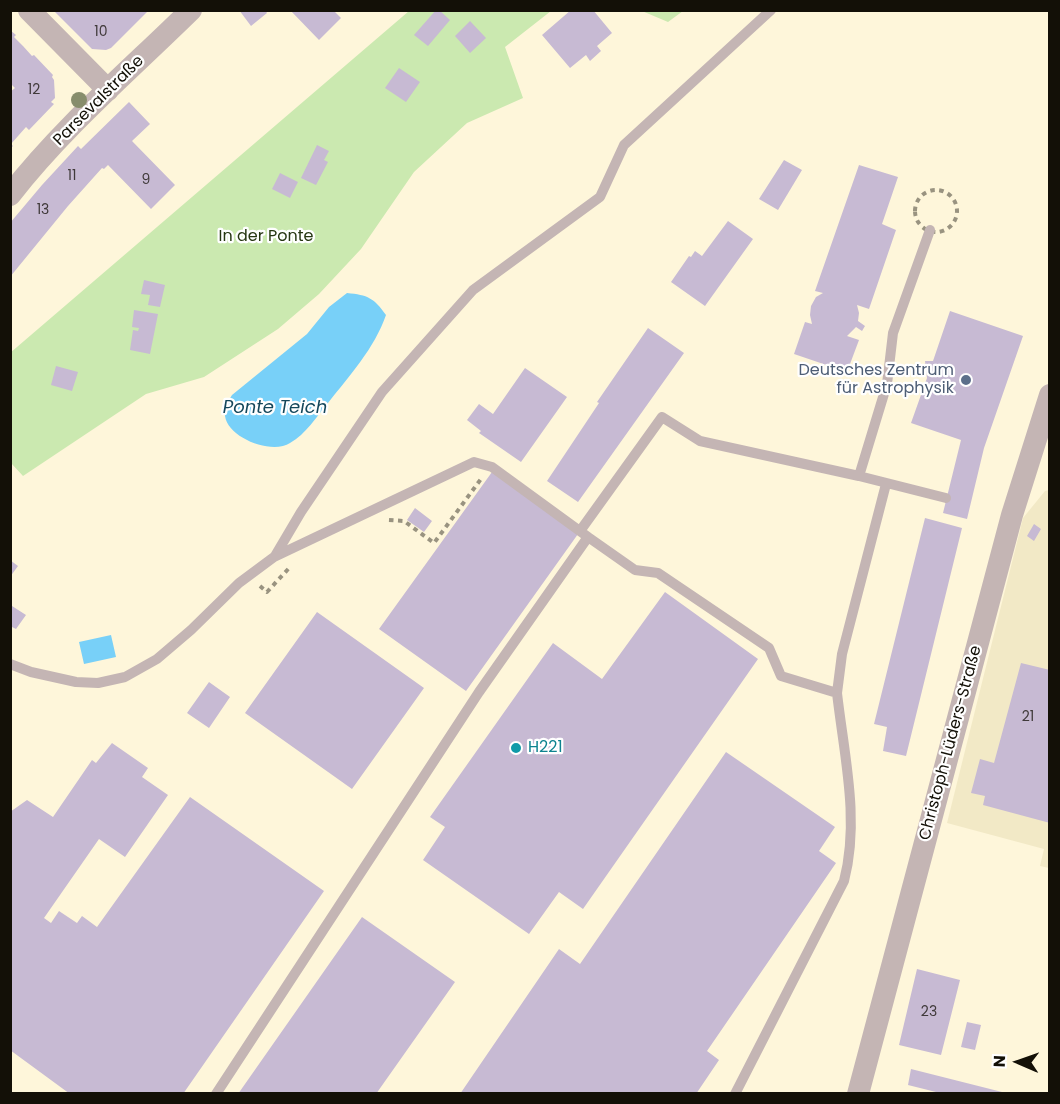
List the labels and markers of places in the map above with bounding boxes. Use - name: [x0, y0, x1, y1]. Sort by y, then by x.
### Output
- place label: Deutsches Zentrum für Astrophysik: [799, 361, 954, 399]
- marker: Deutsches Zentrum für Astrophysik: [959, 373, 973, 387]
- place label: H221: [528, 738, 563, 758]
- marker: H221: [509, 741, 523, 755]

